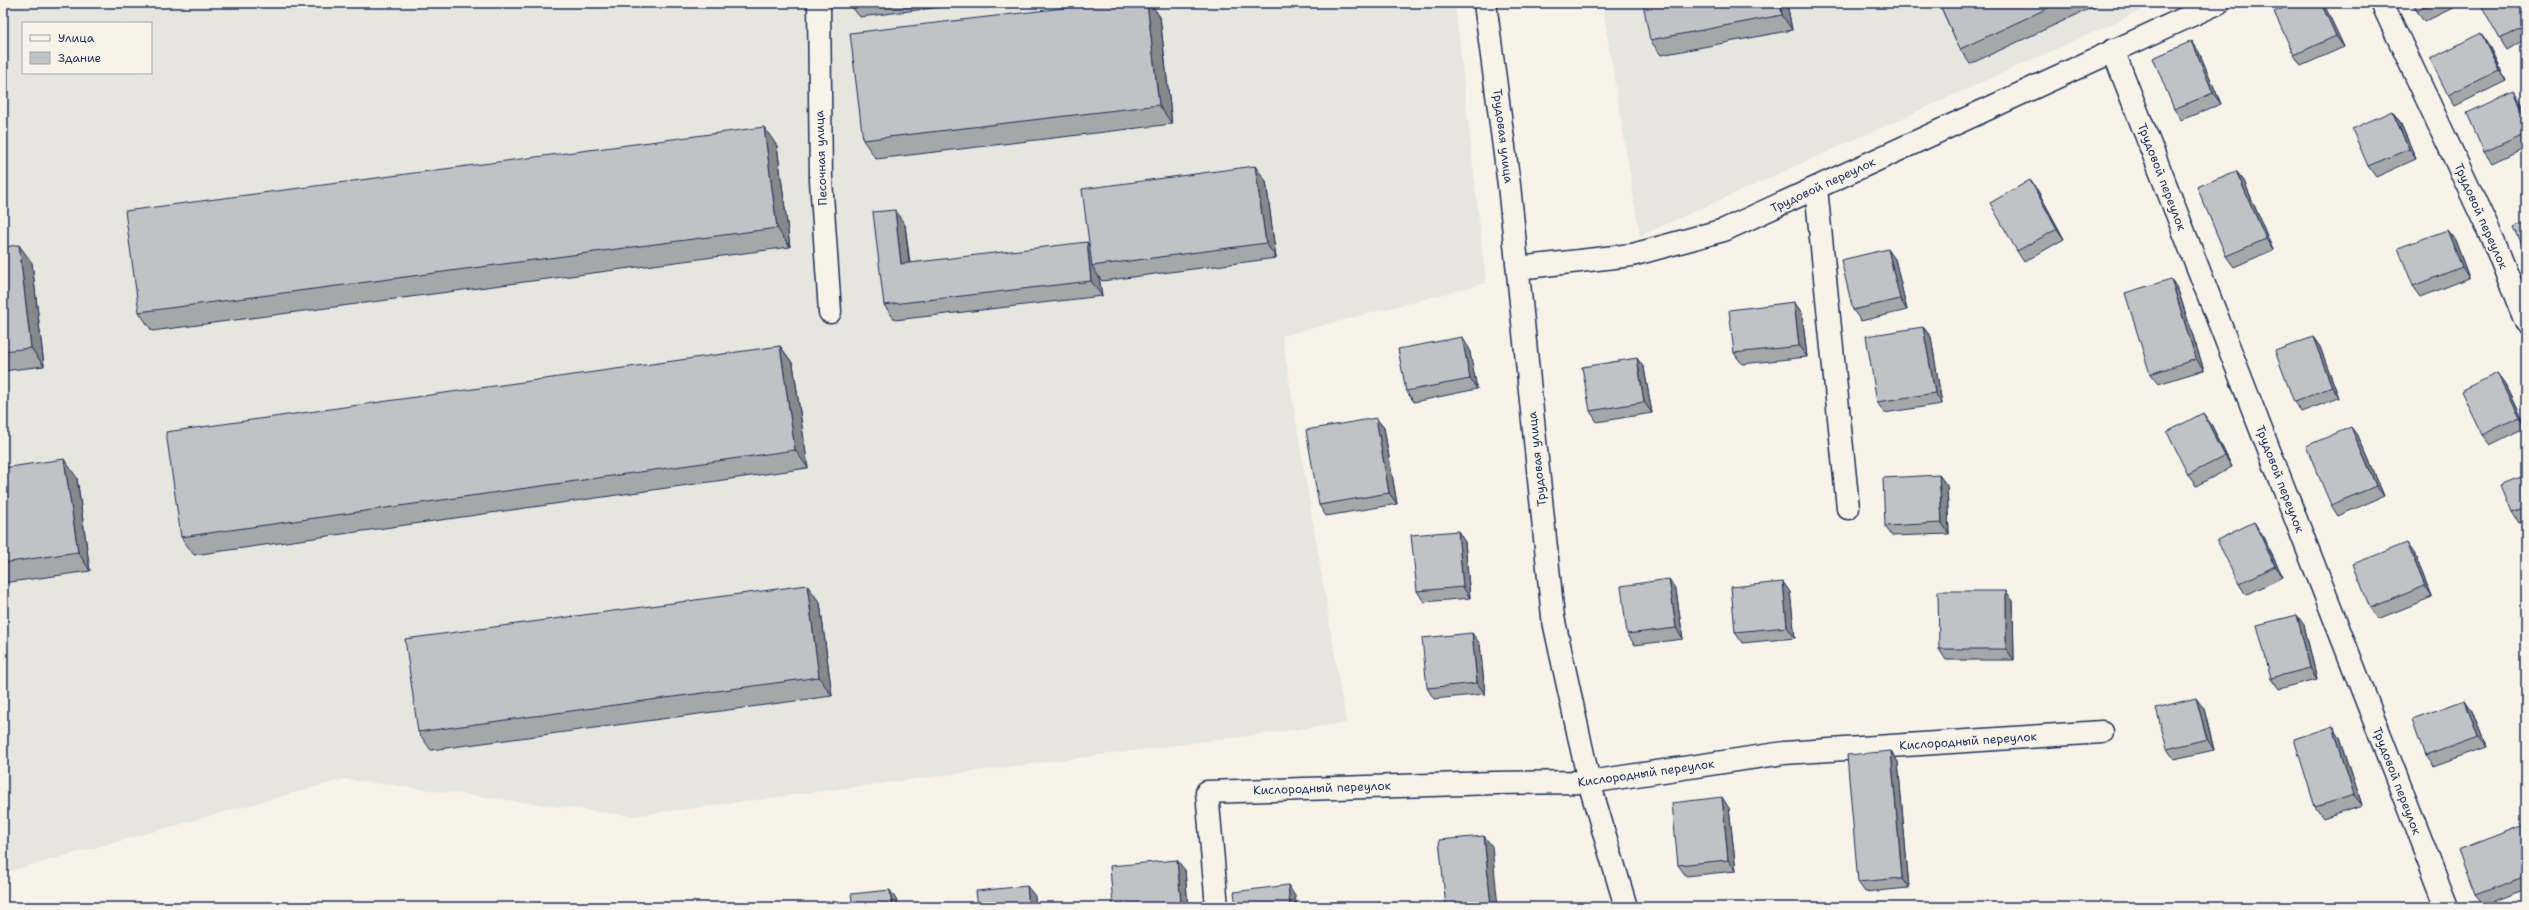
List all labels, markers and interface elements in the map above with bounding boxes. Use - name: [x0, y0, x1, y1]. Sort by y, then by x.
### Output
- legend: [22, 22, 152, 74]
- text: Улица: [58, 30, 95, 46]
- text: Здание: [58, 50, 102, 66]
- street label: Трудовая улица: [1489, 88, 1517, 185]
- street label: Песочная улица: [811, 110, 831, 206]
- street label: Трудовой переулок: [2134, 121, 2190, 234]
- street label: Трудовой переулок: [1768, 153, 1879, 216]
- street label: Трудовой переулок: [2450, 161, 2512, 272]
- street label: Трудовая улица: [1524, 410, 1550, 507]
- street label: Трудовой переулок: [2252, 423, 2308, 536]
- street label: Трудовой переулок: [2369, 725, 2425, 838]
- street label: Кислородный переулок: [1899, 728, 2038, 754]
- street label: Кислородный переулок: [1577, 755, 1716, 791]
- street label: Кислородный переулок: [1253, 778, 1392, 798]

